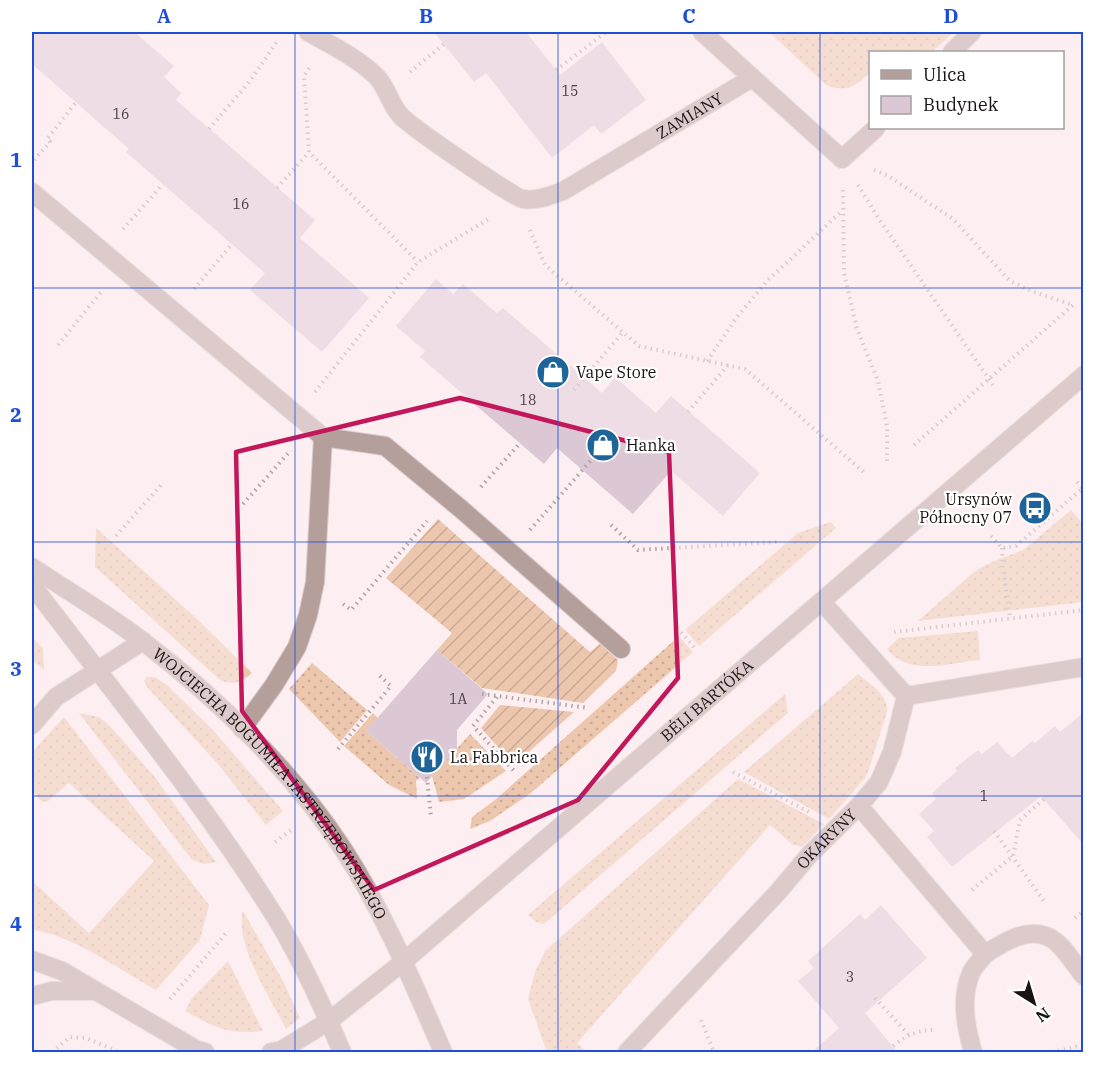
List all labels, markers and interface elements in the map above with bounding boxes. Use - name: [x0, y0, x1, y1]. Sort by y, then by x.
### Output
- text: A: [157, 2, 171, 29]
- text: B: [419, 2, 433, 29]
- text: C: [682, 2, 696, 29]
- text: D: [943, 2, 959, 29]
- legend: [869, 51, 1064, 129]
- text: Ulica: [923, 63, 967, 86]
- house number: 15: [562, 82, 578, 100]
- street label: ZAMIANY: [652, 88, 727, 143]
- text: Budynek: [923, 93, 999, 116]
- house number: 16: [113, 105, 129, 123]
- text: 1: [10, 146, 22, 173]
- house number: 16: [233, 195, 249, 213]
- shop icon: Vape Store: [535, 354, 571, 390]
- place label: Vape Store: [576, 362, 656, 382]
- house number: 18: [520, 391, 536, 409]
- text: 2: [10, 401, 22, 428]
- shop icon: Hanka: [585, 427, 621, 463]
- place label: Hanka: [626, 435, 676, 455]
- place label: Ursynów Północny 07: [919, 489, 1013, 527]
- bus stop icon: Ursynów Północny 07: [1017, 490, 1053, 526]
- street label: WOJCIECHA BOGUMIŁA JASTRZĘBOWSKIEGO: [149, 643, 391, 922]
- text: 3: [10, 655, 22, 682]
- street label: BÉLI BARTÓKA: [656, 655, 757, 746]
- house number: 1A: [449, 690, 467, 708]
- restaurant icon: La Fabbrica: [409, 739, 445, 775]
- place label: La Fabbrica: [450, 747, 538, 767]
- house number: 1: [980, 787, 988, 805]
- street label: OKARYNY: [792, 804, 860, 873]
- text: 4: [10, 910, 22, 937]
- house number: 3: [846, 968, 854, 986]
- north arrow: [1004, 973, 1064, 1033]
- text: N: [1032, 1003, 1054, 1027]

